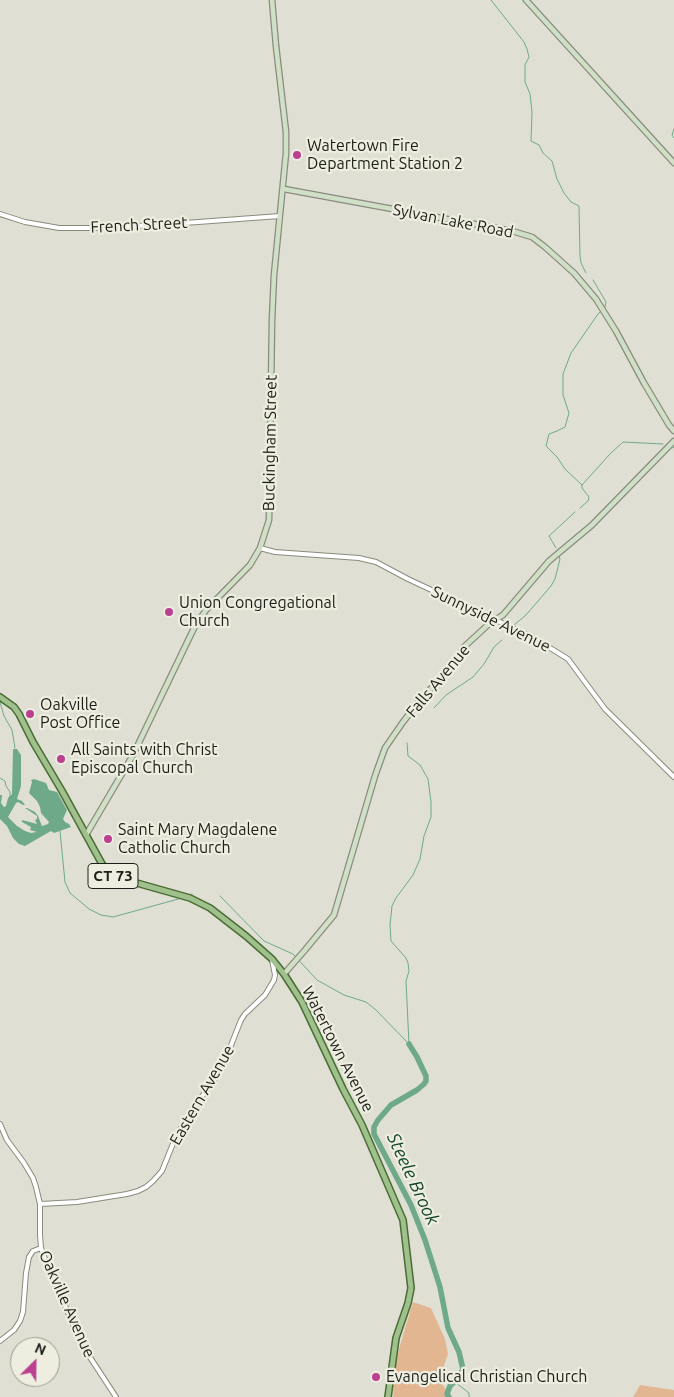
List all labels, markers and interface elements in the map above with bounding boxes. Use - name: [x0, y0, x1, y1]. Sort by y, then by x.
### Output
- place label: Watertown Fire Department Station 2: [307, 136, 463, 174]
- marker: Watertown Fire Department Station 2: [291, 149, 303, 161]
- street label: Sylvan Lake Road: [391, 200, 515, 242]
- street label: French Street: [90, 213, 188, 237]
- street label: Buckingham Street: [259, 375, 281, 511]
- street label: Sunnyside Avenue: [428, 582, 554, 656]
- place label: Union Congregational Church: [179, 593, 336, 631]
- marker: Union Congregational Church: [163, 606, 175, 618]
- street label: Falls Avenue: [402, 641, 474, 721]
- place label: Oakville Post Office: [40, 695, 120, 733]
- marker: Oakville Post Office: [24, 708, 36, 720]
- place label: All Saints with Christ Episcopal Church: [71, 740, 218, 778]
- marker: All Saints with Christ Episcopal Church: [55, 753, 67, 765]
- place label: Saint Mary Magdalene Catholic Church: [118, 820, 277, 858]
- marker: Saint Mary Magdalene Catholic Church: [102, 833, 114, 845]
- road number: CT 73: [88, 864, 138, 888]
- street label: Watertown Avenue: [298, 983, 378, 1115]
- street label: Eastern Avenue: [166, 1042, 238, 1148]
- water label: Steele Brook: [382, 1130, 444, 1228]
- street label: Oakville Avenue: [35, 1247, 99, 1361]
- north arrow: [10, 1337, 60, 1387]
- text: N: [33, 1340, 48, 1359]
- place label: Evangelical Christian Church: [386, 1367, 587, 1387]
- marker: Evangelical Christian Church: [370, 1371, 382, 1383]

